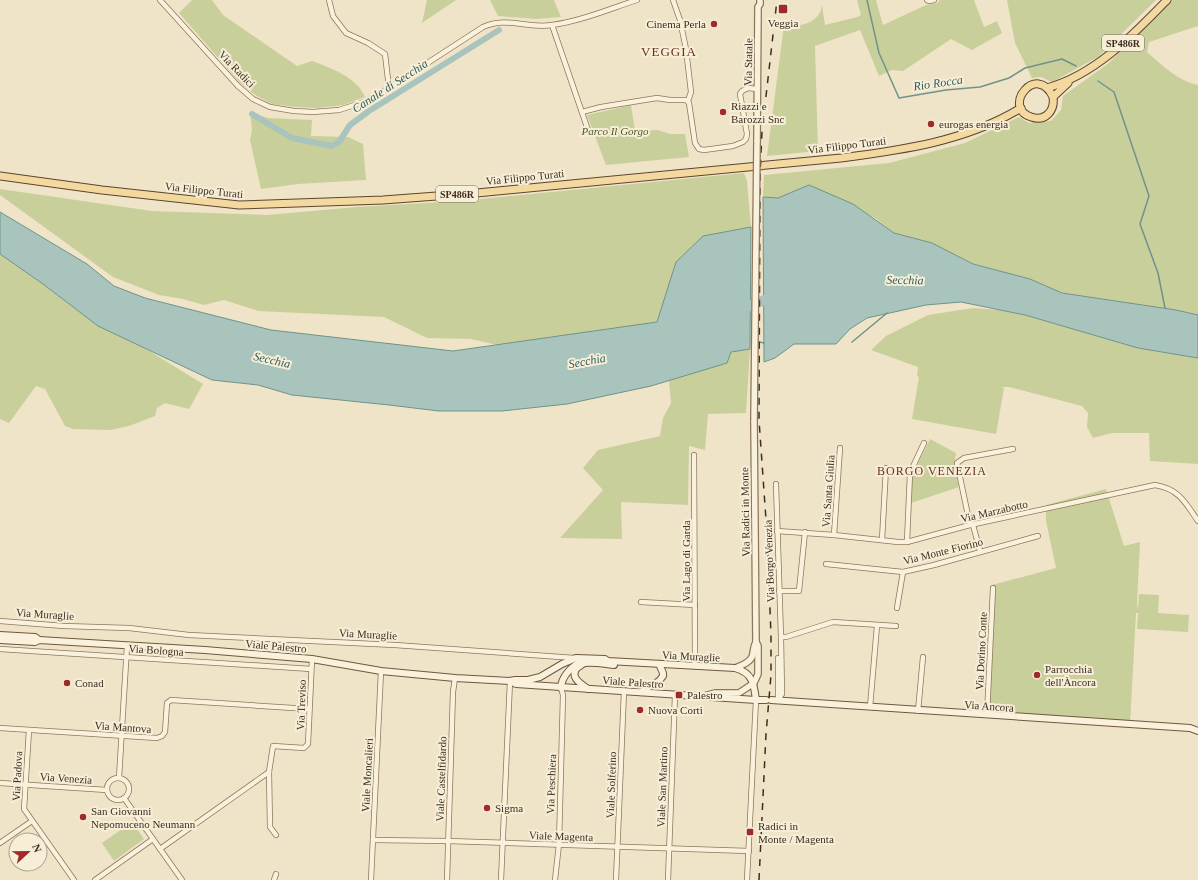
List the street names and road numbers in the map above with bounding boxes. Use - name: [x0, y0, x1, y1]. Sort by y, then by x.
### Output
- road number: SP486R: [1102, 35, 1144, 51]
- street label: Via Statale: [742, 38, 754, 86]
- street label: Via Radici: [216, 48, 258, 90]
- street label: Via Filippo Turati: [807, 134, 887, 156]
- street label: Via Filippo Turati: [485, 167, 565, 187]
- street label: Via Filippo Turati: [164, 180, 244, 200]
- road number: SP486R: [436, 186, 478, 202]
- street label: Via Santa Giulia: [819, 454, 837, 528]
- street label: Via Radici in Monte: [738, 467, 752, 557]
- street label: Via Marzabotto: [959, 497, 1029, 525]
- street label: Via Borgo Venezia: [762, 519, 776, 603]
- street label: Via Lago di Garda: [680, 520, 692, 602]
- street label: Via Monte Fiorino: [902, 535, 985, 567]
- street label: Via Muraglie: [16, 606, 75, 622]
- street label: Via Dorino Conte: [973, 612, 989, 690]
- street label: Via Muraglie: [339, 626, 398, 642]
- street label: Viale Palestro: [245, 637, 308, 655]
- street label: Via Bologna: [128, 642, 184, 658]
- street label: Via Muraglie: [662, 648, 721, 664]
- street label: Viale Palestro: [602, 674, 665, 690]
- street label: Via Treviso: [294, 679, 308, 731]
- street label: Via Ancora: [964, 698, 1014, 714]
- street label: Via Mantova: [94, 719, 152, 735]
- street label: Viale Castelfidardo: [434, 736, 448, 822]
- street label: Viale Moncalieri: [359, 738, 375, 812]
- street label: Viale San Martino: [655, 746, 669, 827]
- street label: Via Padova: [10, 750, 24, 801]
- street label: Viale Solferino: [604, 751, 618, 819]
- street label: Via Peschiera: [544, 754, 558, 814]
- street label: Via Venezia: [39, 770, 93, 786]
- street label: Viale Magenta: [529, 829, 593, 843]

